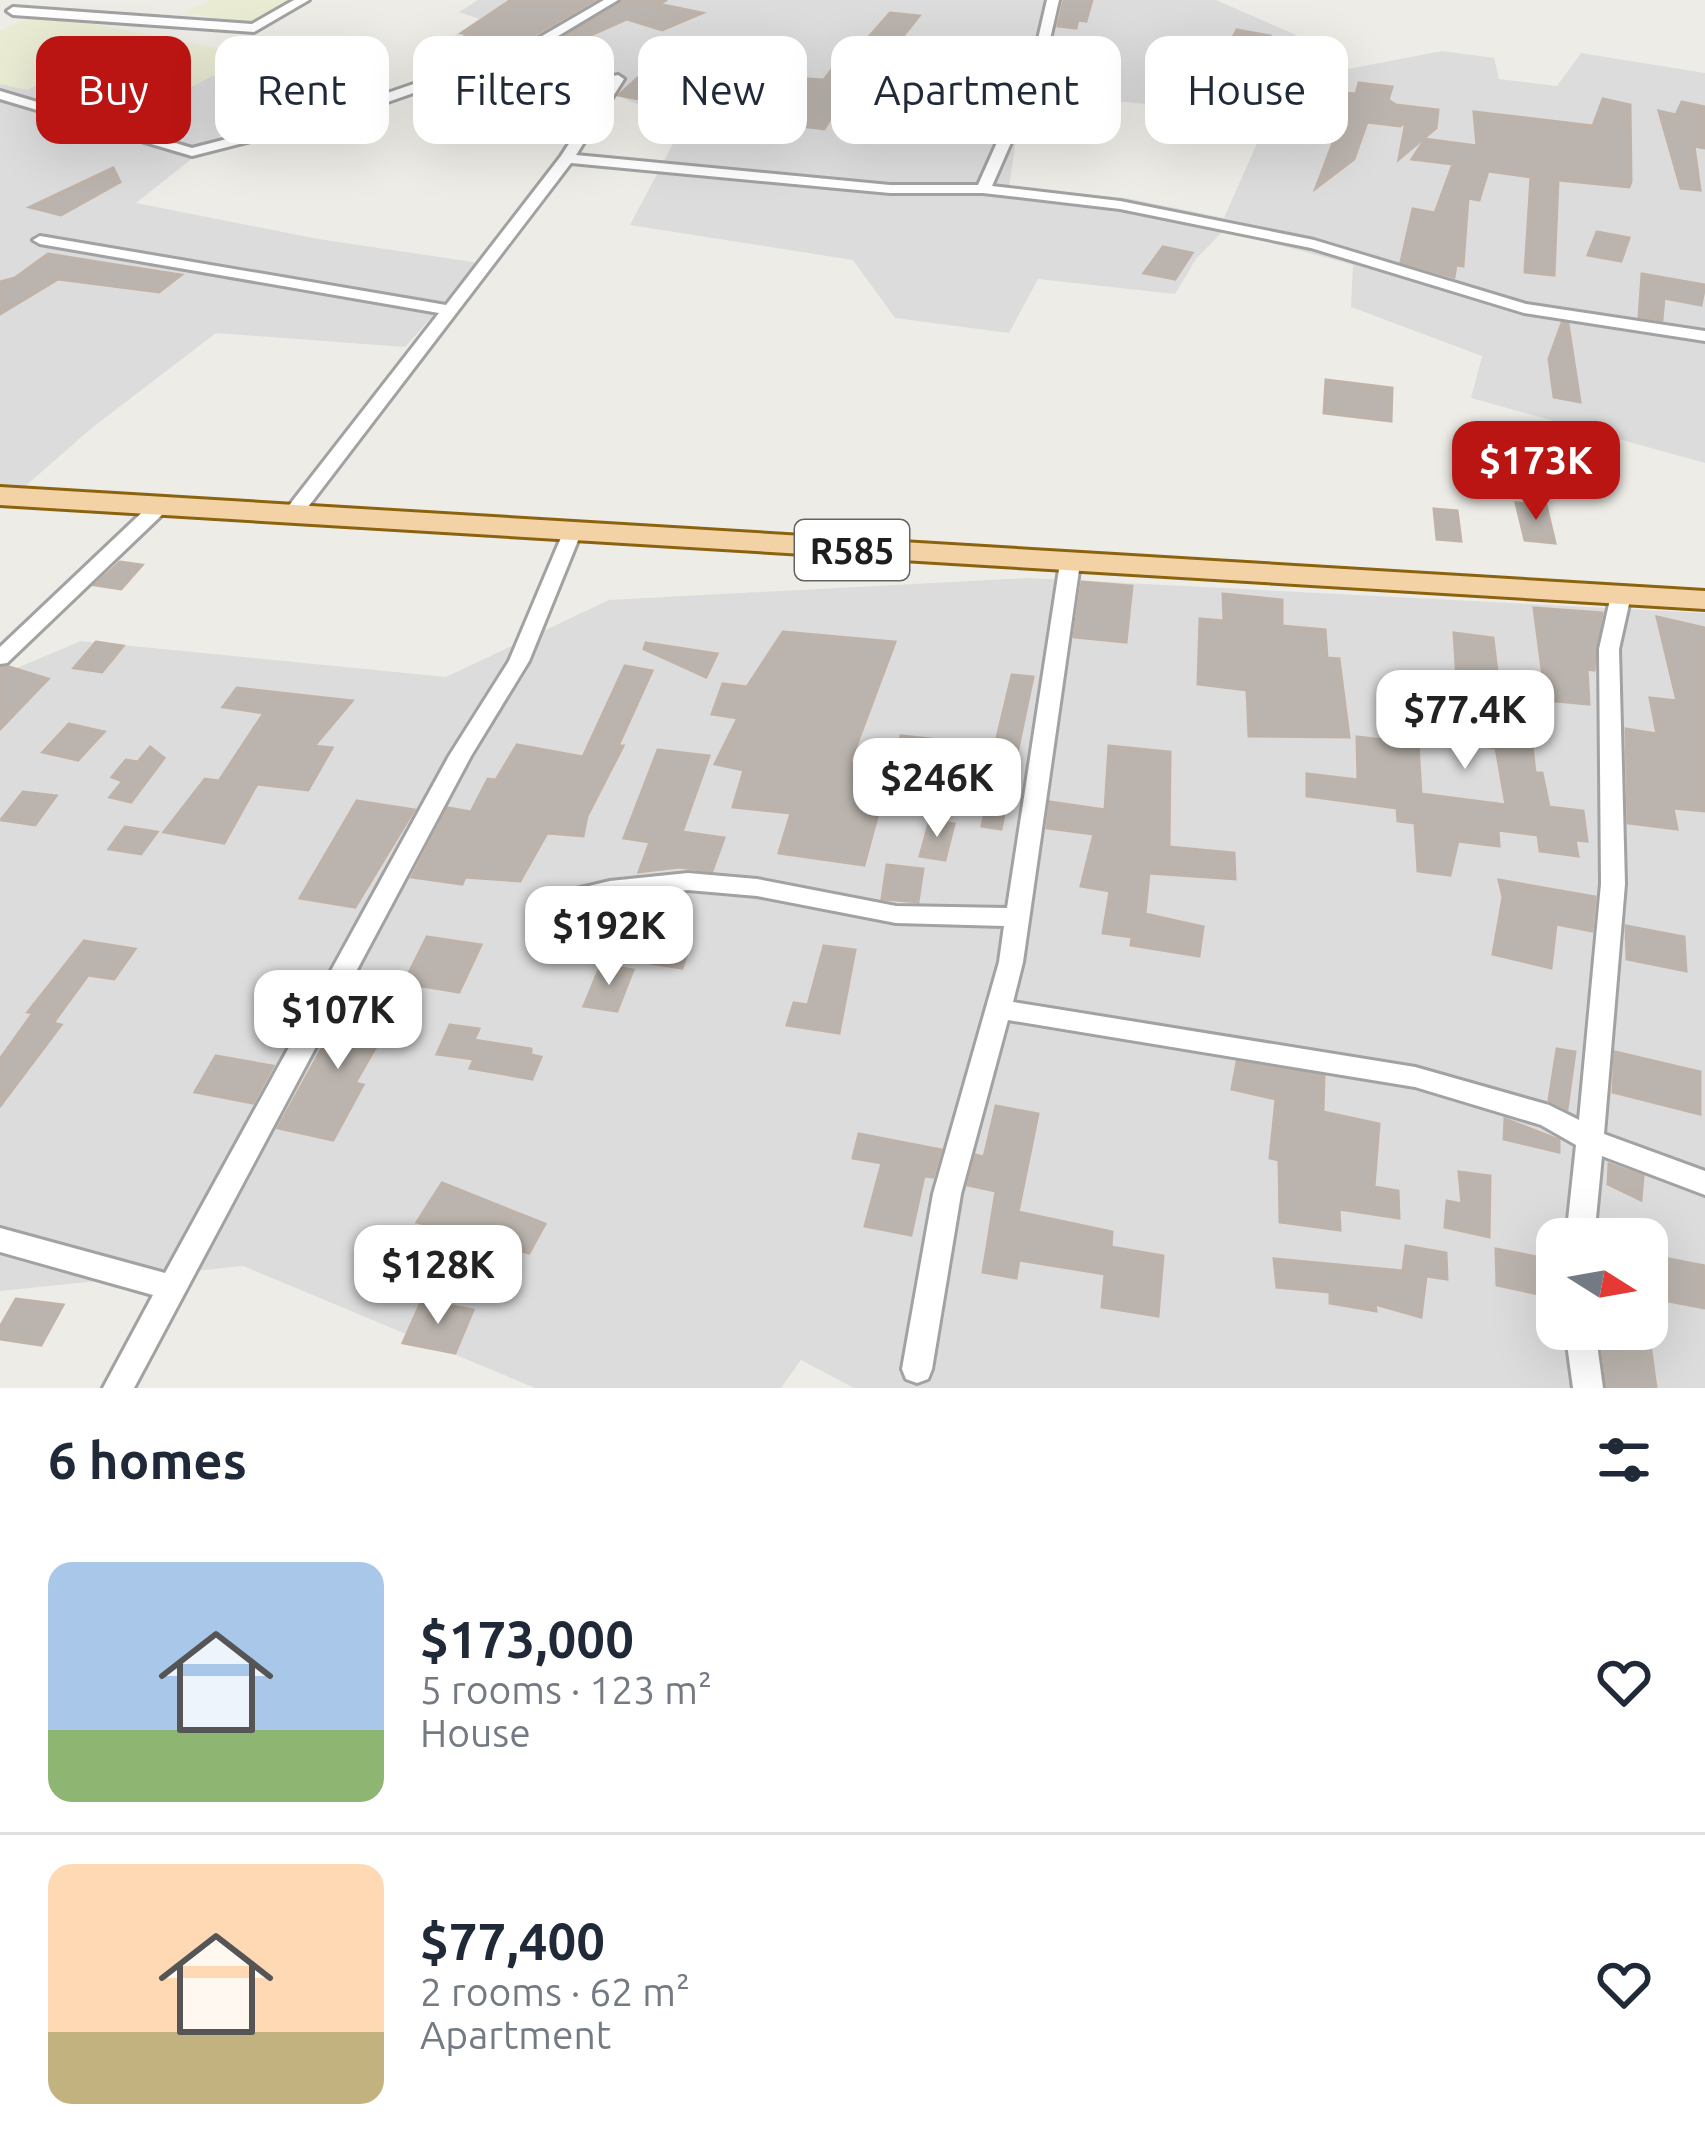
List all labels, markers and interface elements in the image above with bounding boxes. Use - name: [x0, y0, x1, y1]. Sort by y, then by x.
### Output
- chip: Buy: [36, 36, 191, 144]
- chip: Rent: [215, 36, 389, 144]
- chip: Filters: [413, 36, 614, 144]
- chip: New: [638, 36, 807, 144]
- chip: Apartment: [831, 36, 1121, 144]
- chip: House: [1145, 36, 1348, 144]
- pin: $173K: [1452, 421, 1620, 523]
- text: $173K: [1479, 438, 1593, 481]
- road number: R585: [795, 520, 909, 580]
- pin: $77.4K: [1367, 670, 1563, 772]
- text: $77.4K: [1403, 687, 1527, 730]
- pin: $246K: [853, 738, 1021, 840]
- text: $246K: [880, 755, 994, 798]
- pin: $192K: [525, 886, 693, 988]
- text: $192K: [552, 903, 666, 946]
- pin: $107K: [254, 970, 422, 1072]
- text: $107K: [281, 987, 395, 1030]
- north arrow: [1536, 1218, 1668, 1350]
- map controls: [1536, 1218, 1668, 1350]
- pin: $128K: [354, 1225, 522, 1327]
- text: $128K: [381, 1242, 495, 1285]
- icon: filters: [1591, 1427, 1657, 1493]
- text: 6 homes: [48, 1431, 247, 1489]
- icon: home: [144, 1610, 288, 1754]
- text: $173,000: [420, 1610, 634, 1668]
- icon: heart: [1591, 1649, 1657, 1715]
- text: 5 rooms · 123 m²: [420, 1668, 712, 1711]
- text: House: [420, 1711, 531, 1754]
- icon: home: [144, 1912, 288, 2056]
- text: $77,400: [420, 1912, 605, 1970]
- icon: heart: [1591, 1951, 1657, 2017]
- text: 2 rooms · 62 m²: [420, 1970, 690, 2013]
- text: Apartment: [420, 2013, 611, 2056]

